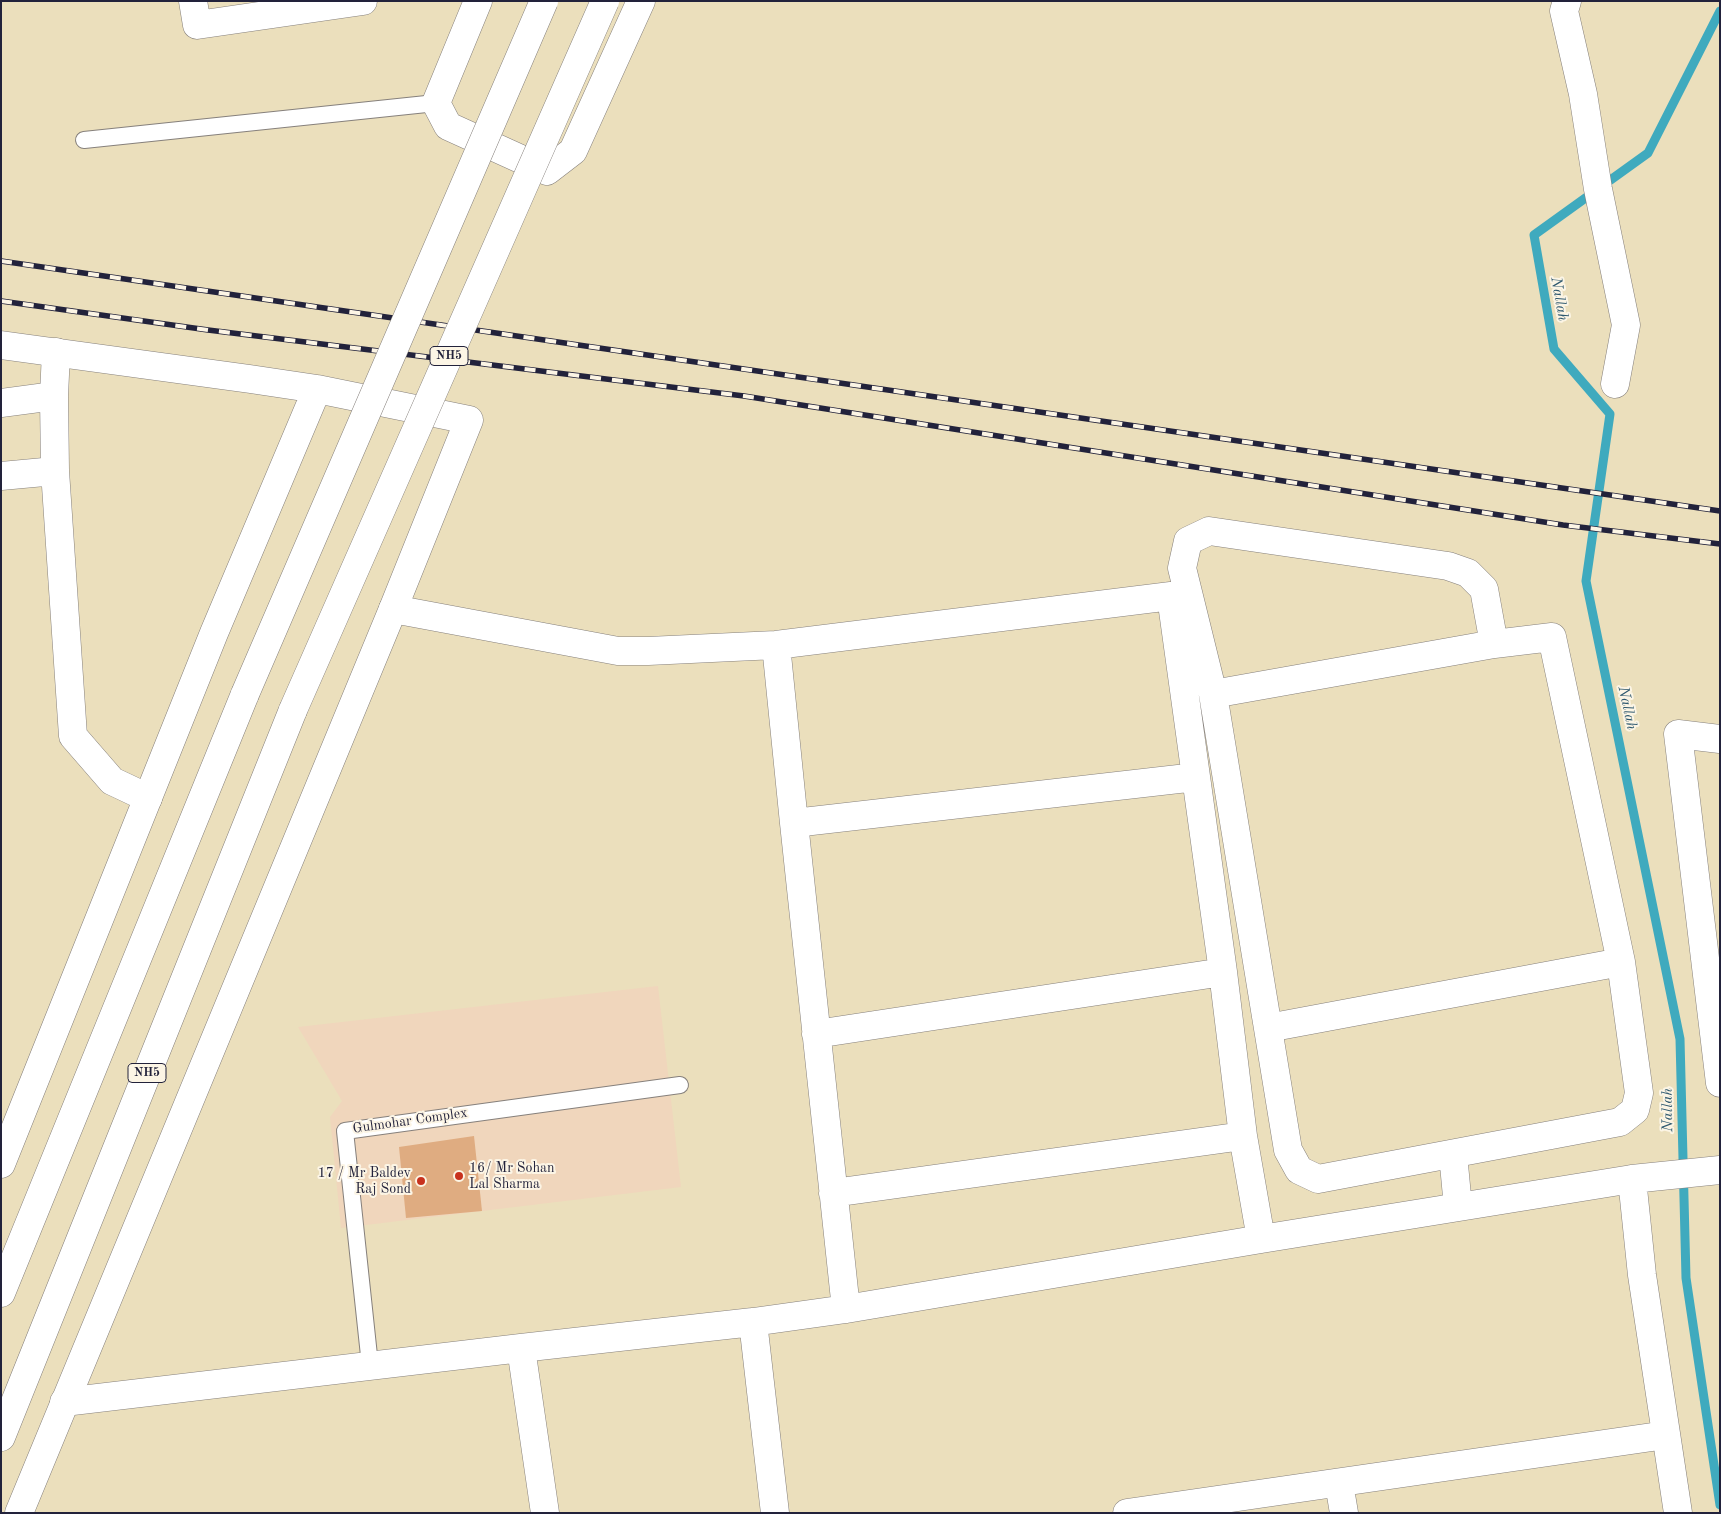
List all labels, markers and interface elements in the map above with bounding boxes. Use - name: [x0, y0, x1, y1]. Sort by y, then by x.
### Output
- water label: Nallah: [1546, 276, 1572, 322]
- road number: NH5: [430, 346, 468, 366]
- water label: Nallah: [1614, 684, 1640, 732]
- road number: NH5: [128, 1064, 166, 1082]
- water label: Nallah: [1659, 1088, 1677, 1132]
- street label: Gulmohar Complex: [352, 1105, 468, 1137]
- place label: 16/ Mr Sohan Lal Sharma: [469, 1160, 555, 1192]
- place label: 17 / Mr Baldev Raj Sond: [318, 1165, 411, 1198]
- marker: 16/ Mr Sohan Lal Sharma: [453, 1170, 465, 1182]
- marker: 17 / Mr Baldev Raj Sond: [415, 1175, 427, 1187]

